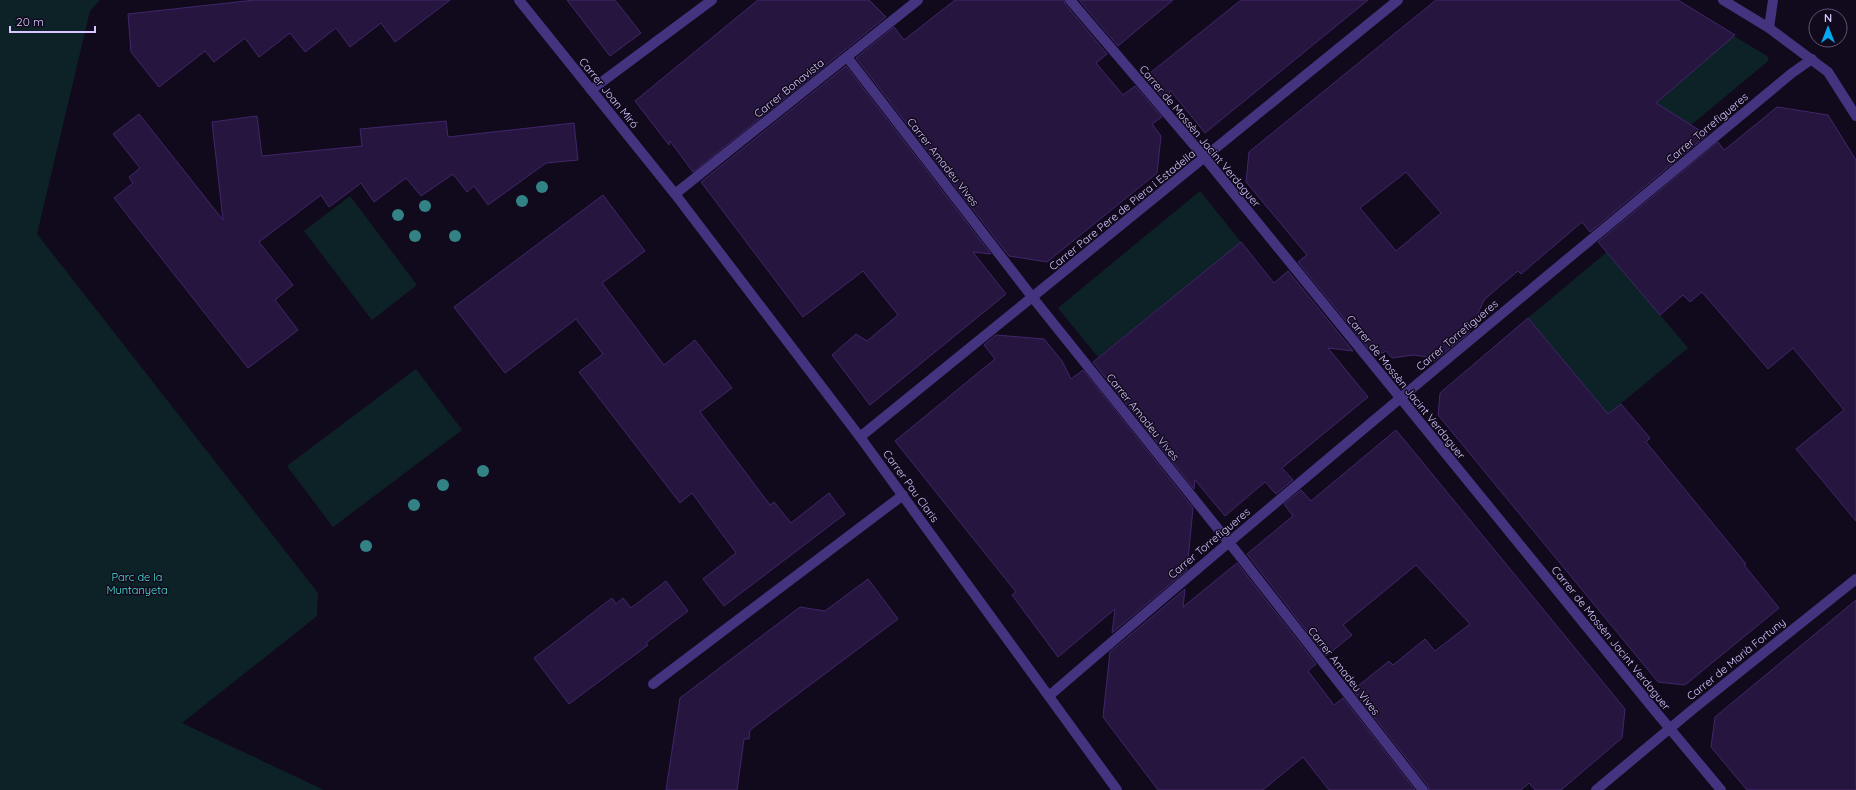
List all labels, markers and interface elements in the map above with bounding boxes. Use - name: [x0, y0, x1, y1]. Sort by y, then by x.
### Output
- scale bar: [10, 8, 95, 34]
- north arrow: [1808, 8, 1848, 48]
- text: N: [1824, 11, 1832, 25]
- text: 20 m: [16, 14, 44, 29]
- street label: Carrer Joan Miró: [576, 55, 642, 131]
- street label: Carrer Bonavista: [751, 56, 827, 120]
- street label: Carrer de Mossèn Jacint Verdaguer: [1136, 62, 1264, 210]
- street label: Carrer Torrefigueres: [1663, 90, 1751, 166]
- street label: Carrer Amadeu Vives: [904, 115, 982, 209]
- street label: Carrer Pare Pere de Piera i Estadella: [1046, 147, 1198, 273]
- street label: Carrer Torrefigueres: [1413, 297, 1501, 373]
- street label: Carrer de Mossèn Jacint Verdaguer: [1344, 312, 1469, 462]
- street label: Carrer Amadeu Vives: [1103, 371, 1183, 463]
- street label: Carrer Pau Claris: [880, 447, 942, 525]
- street label: Carrer Torrefigueres: [1165, 505, 1253, 581]
- street label: Carrer de Mossèn Jacint Verdaguer: [1549, 563, 1674, 713]
- park label: Parc de la Muntanyeta: [106, 570, 168, 597]
- street label: Carrer de Marià Fortuny: [1684, 615, 1788, 703]
- street label: Carrer Amadeu Vives: [1305, 624, 1383, 718]

